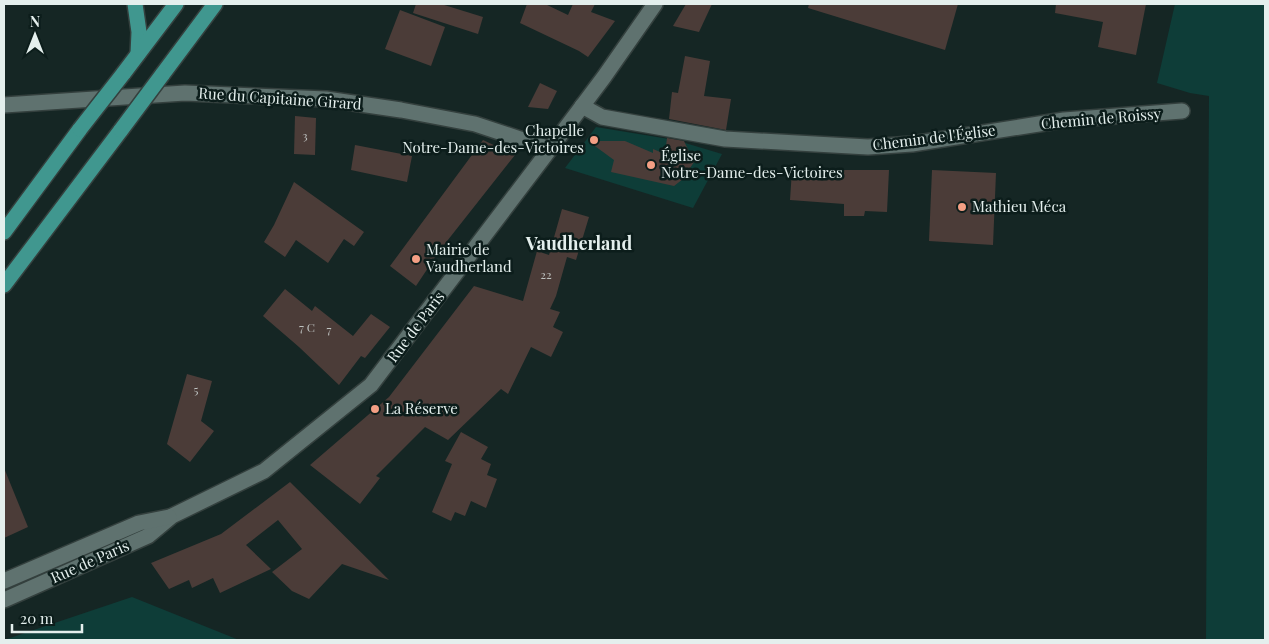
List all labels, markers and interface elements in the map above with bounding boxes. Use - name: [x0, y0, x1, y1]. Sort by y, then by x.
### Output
- north arrow: [10, 10, 60, 60]
- text: N: [30, 12, 40, 31]
- street label: Rue du Capitaine Girard: [198, 82, 363, 114]
- street label: Chemin de Roissy: [1040, 103, 1162, 133]
- place label: Chapelle Notre-Dame-des-Victoires: [402, 120, 584, 157]
- street label: Chemin de l'Église: [871, 120, 997, 154]
- house number: 3: [302, 127, 308, 143]
- marker: Chapelle Notre-Dame-des-Victoires: [588, 134, 600, 146]
- place label: Église Notre-Dame-des-Victoires: [661, 145, 843, 182]
- marker: Église Notre-Dame-des-Victoires: [645, 159, 657, 171]
- place label: Mathieu Méca: [972, 196, 1067, 216]
- marker: Mathieu Méca: [956, 201, 968, 213]
- district label: Vaudherland: [525, 231, 632, 255]
- place label: Mairie de Vaudherland: [425, 239, 512, 276]
- marker: Mairie de Vaudherland: [410, 253, 422, 265]
- house number: 22: [540, 266, 552, 282]
- street label: Rue de Paris: [382, 287, 448, 366]
- house number: 7 C: [299, 319, 315, 335]
- house number: 7: [327, 321, 332, 337]
- house number: 5: [194, 381, 199, 397]
- place label: La Réserve: [385, 398, 458, 418]
- marker: La Réserve: [369, 403, 381, 415]
- street label: Rue de Paris: [47, 535, 132, 587]
- scale bar: [12, 602, 82, 634]
- text: 20 m: [20, 608, 54, 628]

